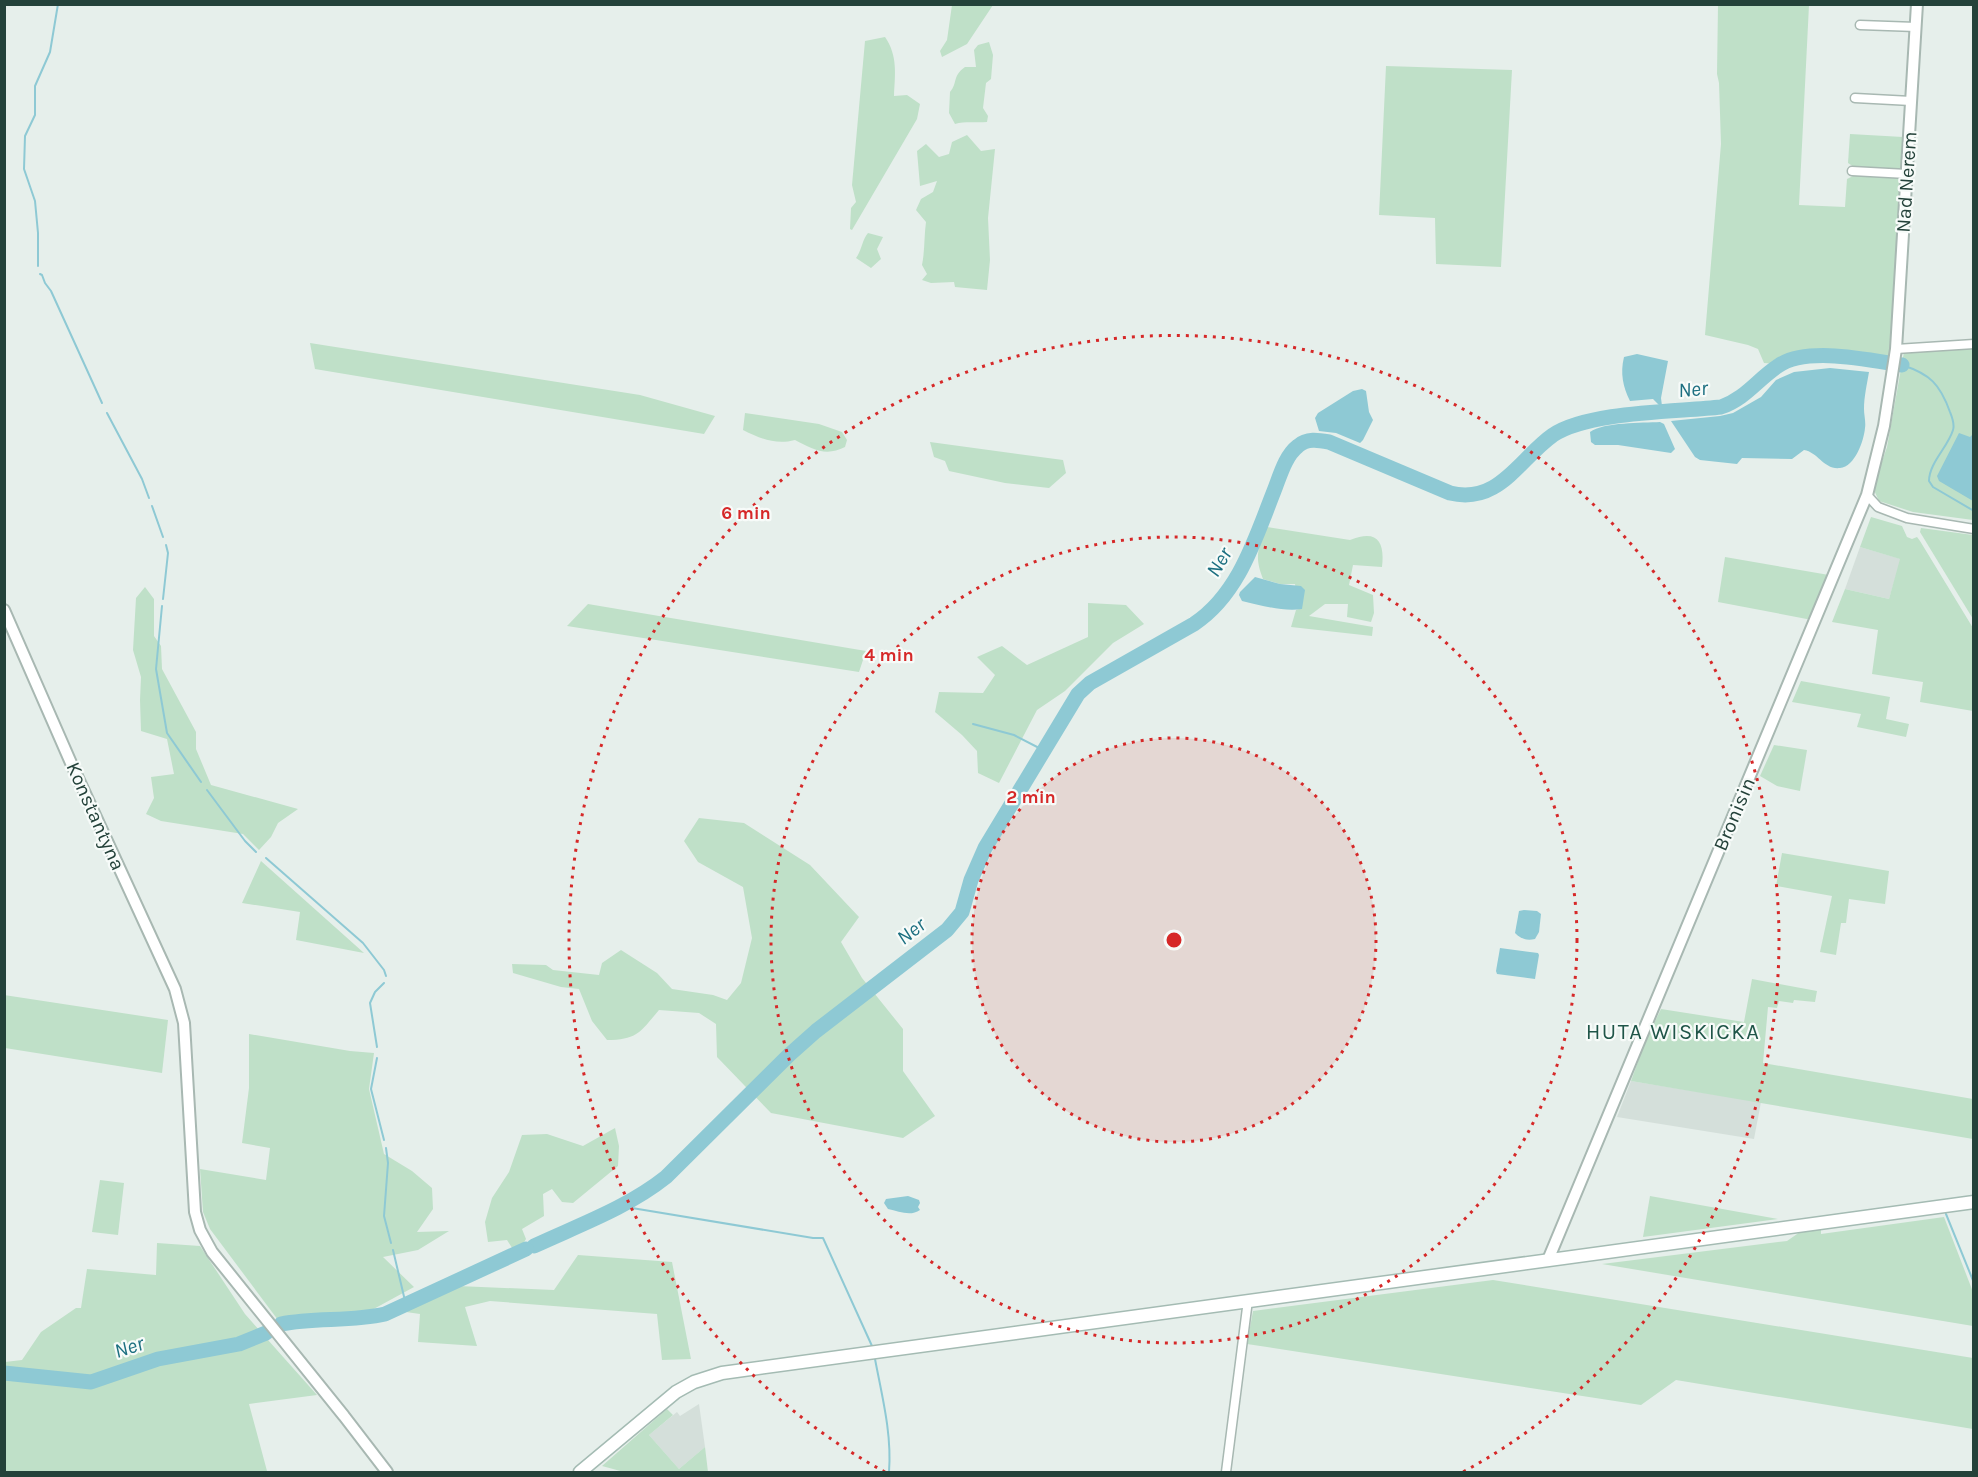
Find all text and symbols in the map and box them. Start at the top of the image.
street label: Nad Nerem [1891,131,1922,233]
water label: Ner [1677,376,1710,402]
text: 6 min [721,502,771,524]
water label: Ner [1201,542,1237,581]
text: 4 min [864,644,914,666]
street label: Konstantyna [61,758,130,874]
street label: Bronisin [1709,774,1760,854]
text: 2 min [1006,786,1056,808]
water label: Ner [892,912,931,950]
centre of rings [1164,930,1184,950]
district label: HUTA WISKICKA [1586,1019,1760,1045]
water label: Ner [111,1331,148,1363]

